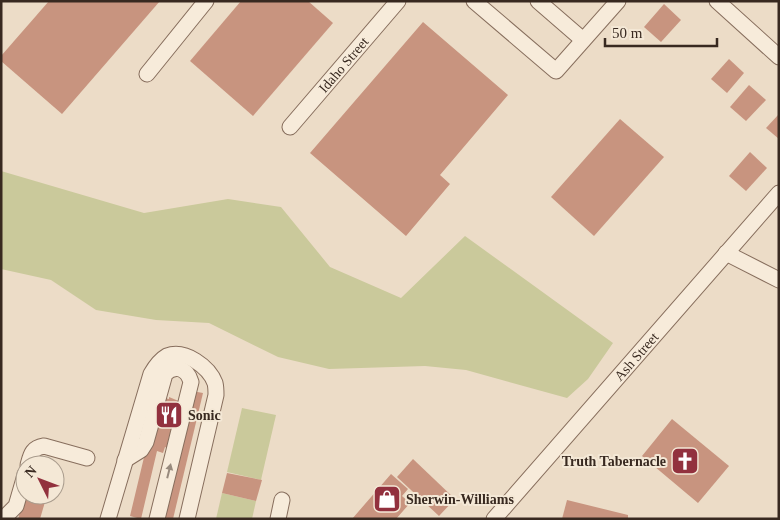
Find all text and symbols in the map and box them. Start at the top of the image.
scale bar [605,15,718,47]
text: 50 m [612,25,643,41]
street label: Idaho Street [316,34,372,96]
street label: Ash Street [612,330,662,384]
restaurant icon: Sonic [154,400,184,430]
place label: Sonic [188,408,221,423]
church icon: Truth Tabernacle [670,446,700,476]
place label: Truth Tabernacle [562,454,666,469]
north arrow [15,455,65,505]
text: N [22,463,40,480]
one-way arrow [165,464,173,479]
shop icon: Sherwin-Williams [372,484,402,514]
place label: Sherwin-Williams [406,492,514,507]

